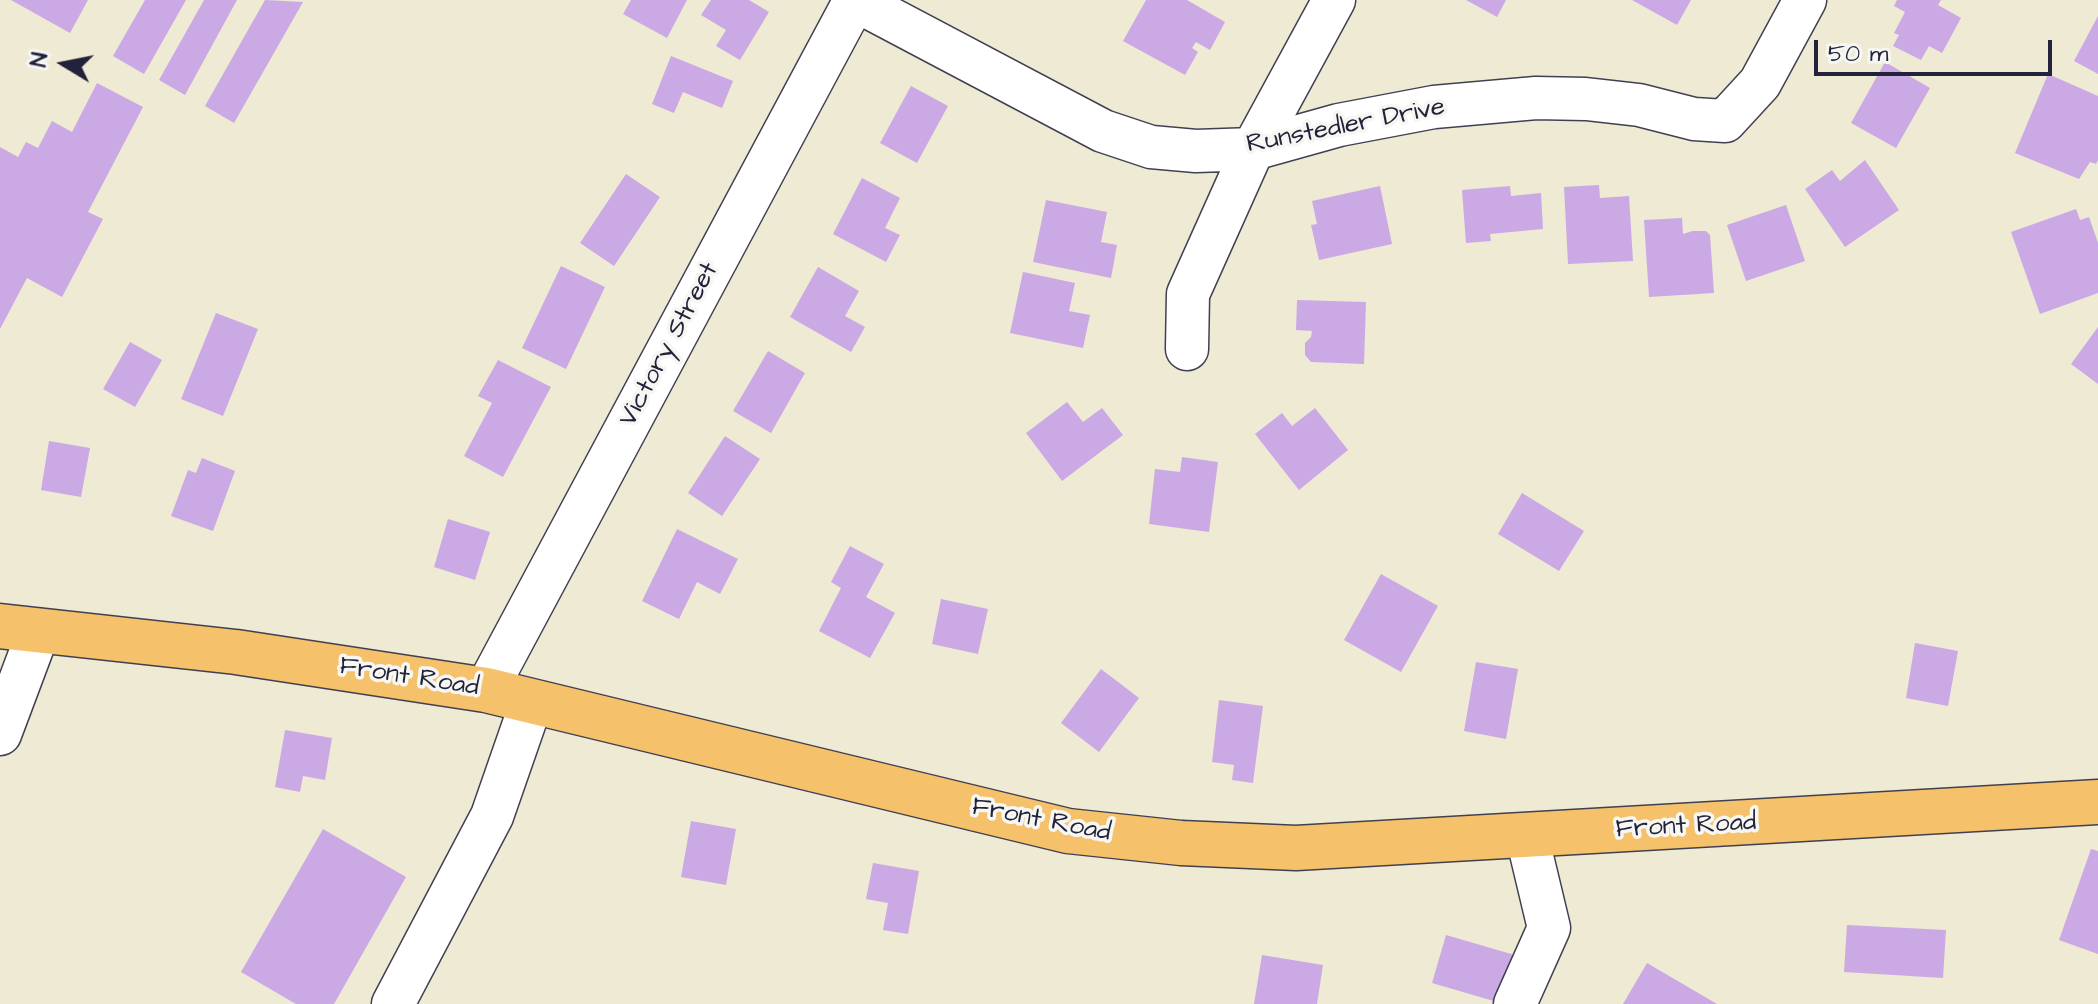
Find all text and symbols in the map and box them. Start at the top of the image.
north arrow [24,24,104,104]
scale bar [1818,24,2056,74]
text: 50 m [1828,37,1888,71]
text: N [23,50,56,69]
street label: Runstedler Drive [1244,92,1448,162]
street label: Victory Street [614,258,726,432]
street label: Front Road [337,652,481,704]
street label: Front Road [969,792,1113,850]
street label: Front Road [1615,808,1757,846]

